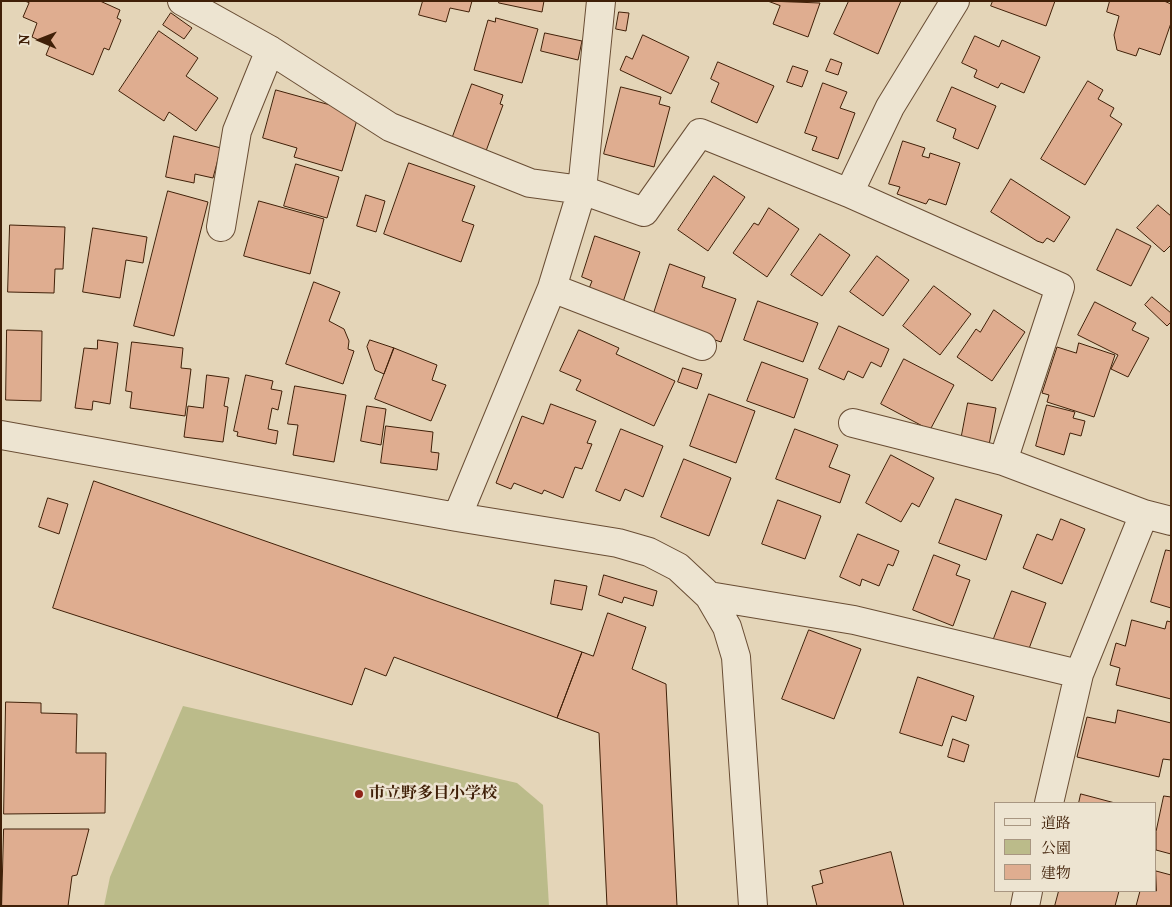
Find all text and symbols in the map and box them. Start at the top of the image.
north arrow [15,15,65,65]
text: N [16,34,33,45]
place label: 市立野多目小学校 [369,784,497,804]
marker: 市立野多目小学校 [353,788,365,800]
legend [994,802,1157,892]
text: 道路 [1041,814,1071,832]
text: 公園 [1041,839,1071,857]
text: 建物 [1041,864,1071,882]

